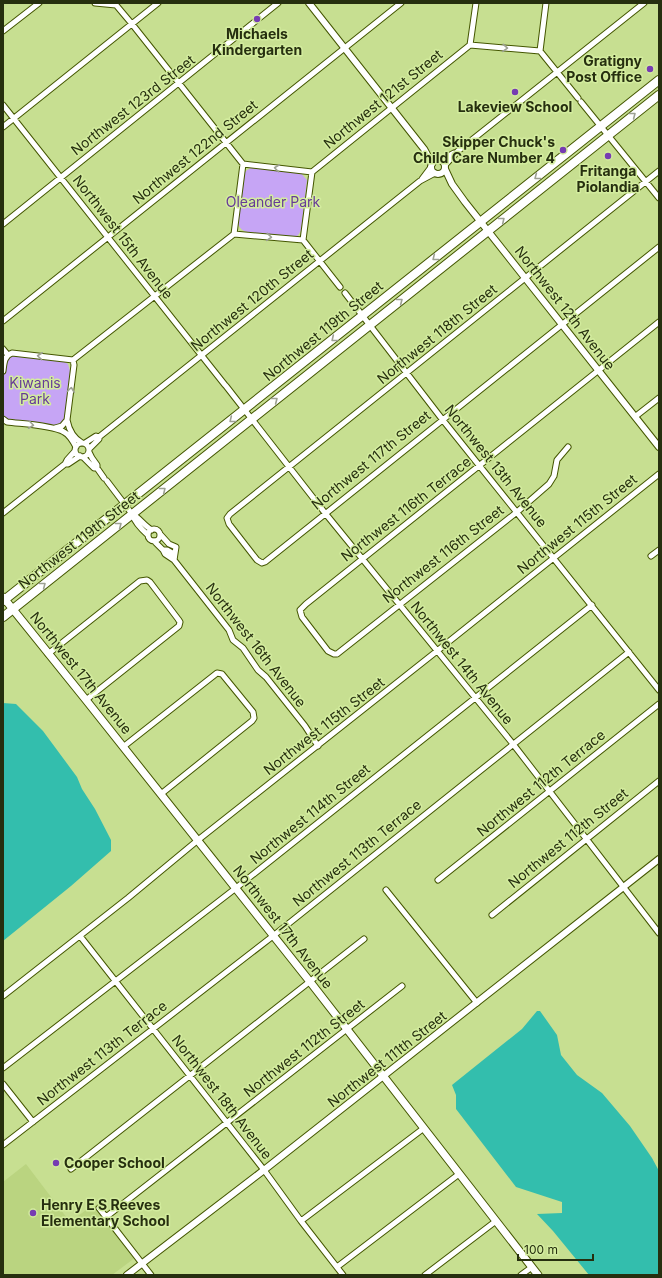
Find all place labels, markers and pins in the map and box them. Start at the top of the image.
marker: Michaels Kindergarten [252,14,262,24]
place label: Michaels Kindergarten [212,25,302,58]
place label: Gratigny Post Office [566,52,643,85]
marker: Gratigny Post Office [645,64,655,74]
marker: Lakeview School [510,87,520,97]
place label: Lakeview School [458,98,572,115]
place label: Skipper Chuck's Child Care Number 4 [413,133,555,166]
marker: Skipper Chuck's Child Care Number 4 [558,145,568,155]
marker: Fritanga Piolandia [603,151,613,161]
place label: Fritanga Piolandia [577,162,639,195]
place label: Cooper School [64,1154,165,1171]
marker: Cooper School [51,1158,61,1168]
place label: Henry E S Reeves Elementary School [41,1196,170,1229]
marker: Henry E S Reeves Elementary School [28,1208,38,1218]

